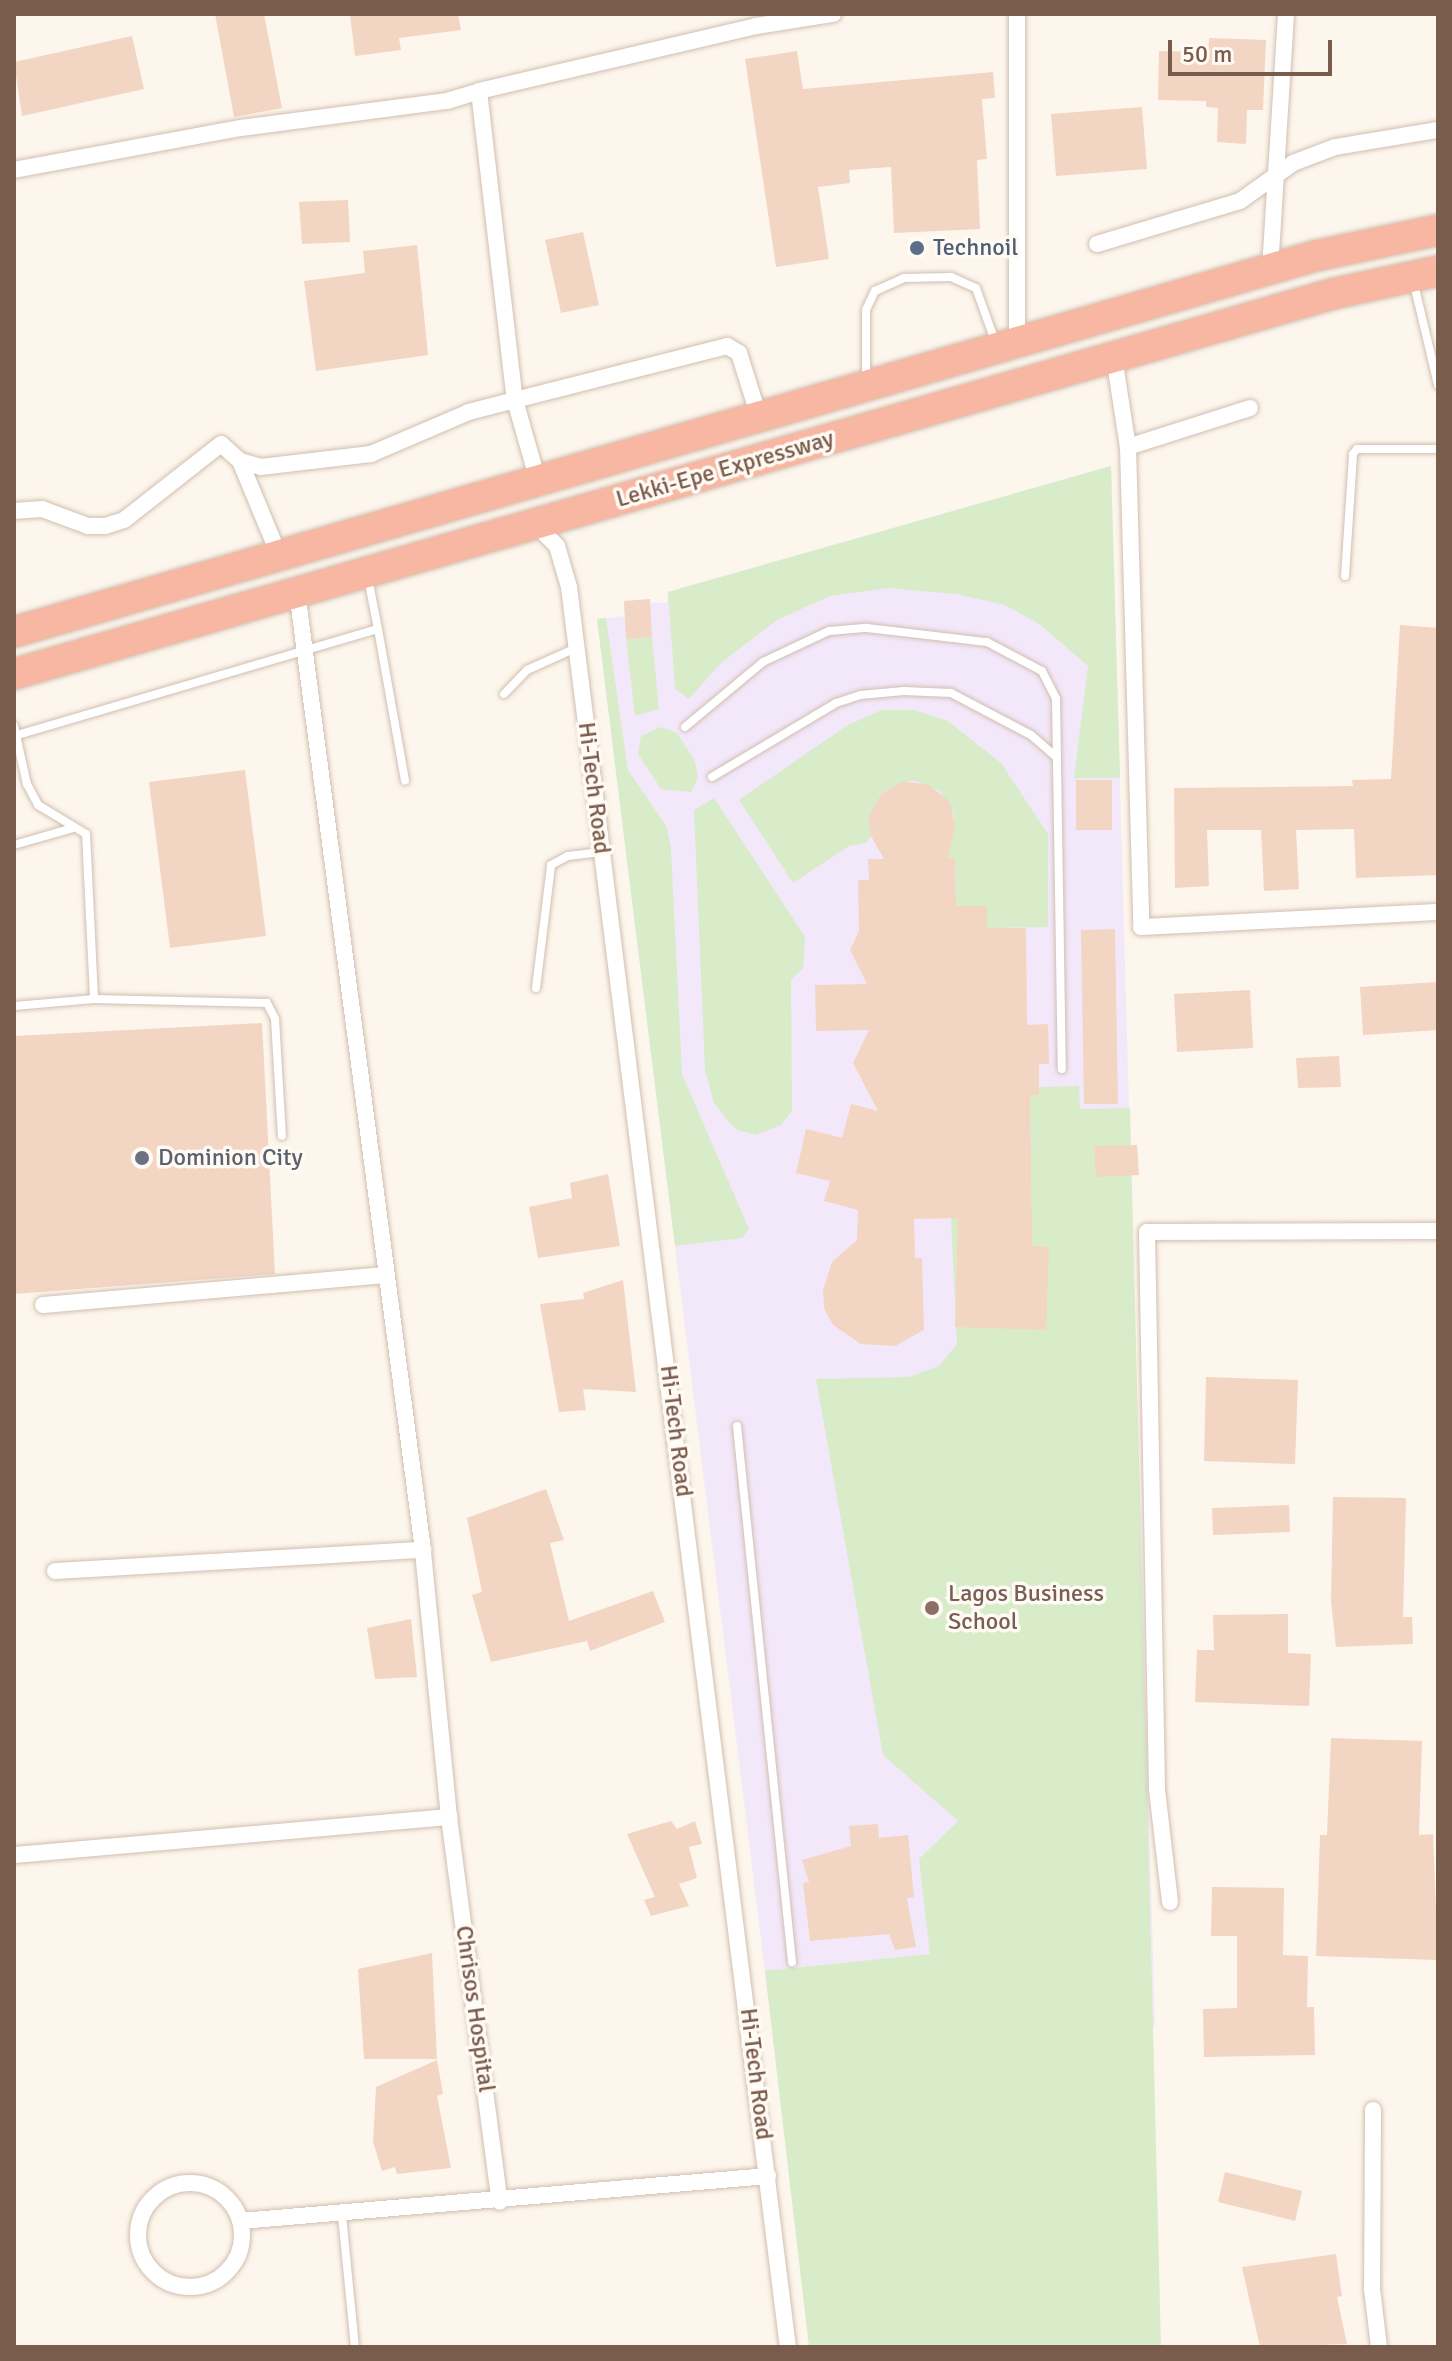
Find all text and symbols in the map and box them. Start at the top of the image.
scale bar [1172,24,1336,74]
text: 50 m [1182,39,1232,69]
place label: Technoil [933,234,1018,262]
marker: Technoil [908,239,926,257]
street label: Lekki-Epe Expressway [613,424,837,514]
street label: Hi-Tech Road [572,720,616,856]
place label: Dominion City [158,1144,303,1172]
marker: Dominion City [133,1149,151,1167]
street label: Hi-Tech Road [654,1363,698,1499]
place label: Lagos Business School [948,1580,1104,1636]
marker: Lagos Business School [923,1599,941,1617]
street label: Chrisos Hospital [449,1924,501,2094]
street label: Hi-Tech Road [734,2006,778,2142]

